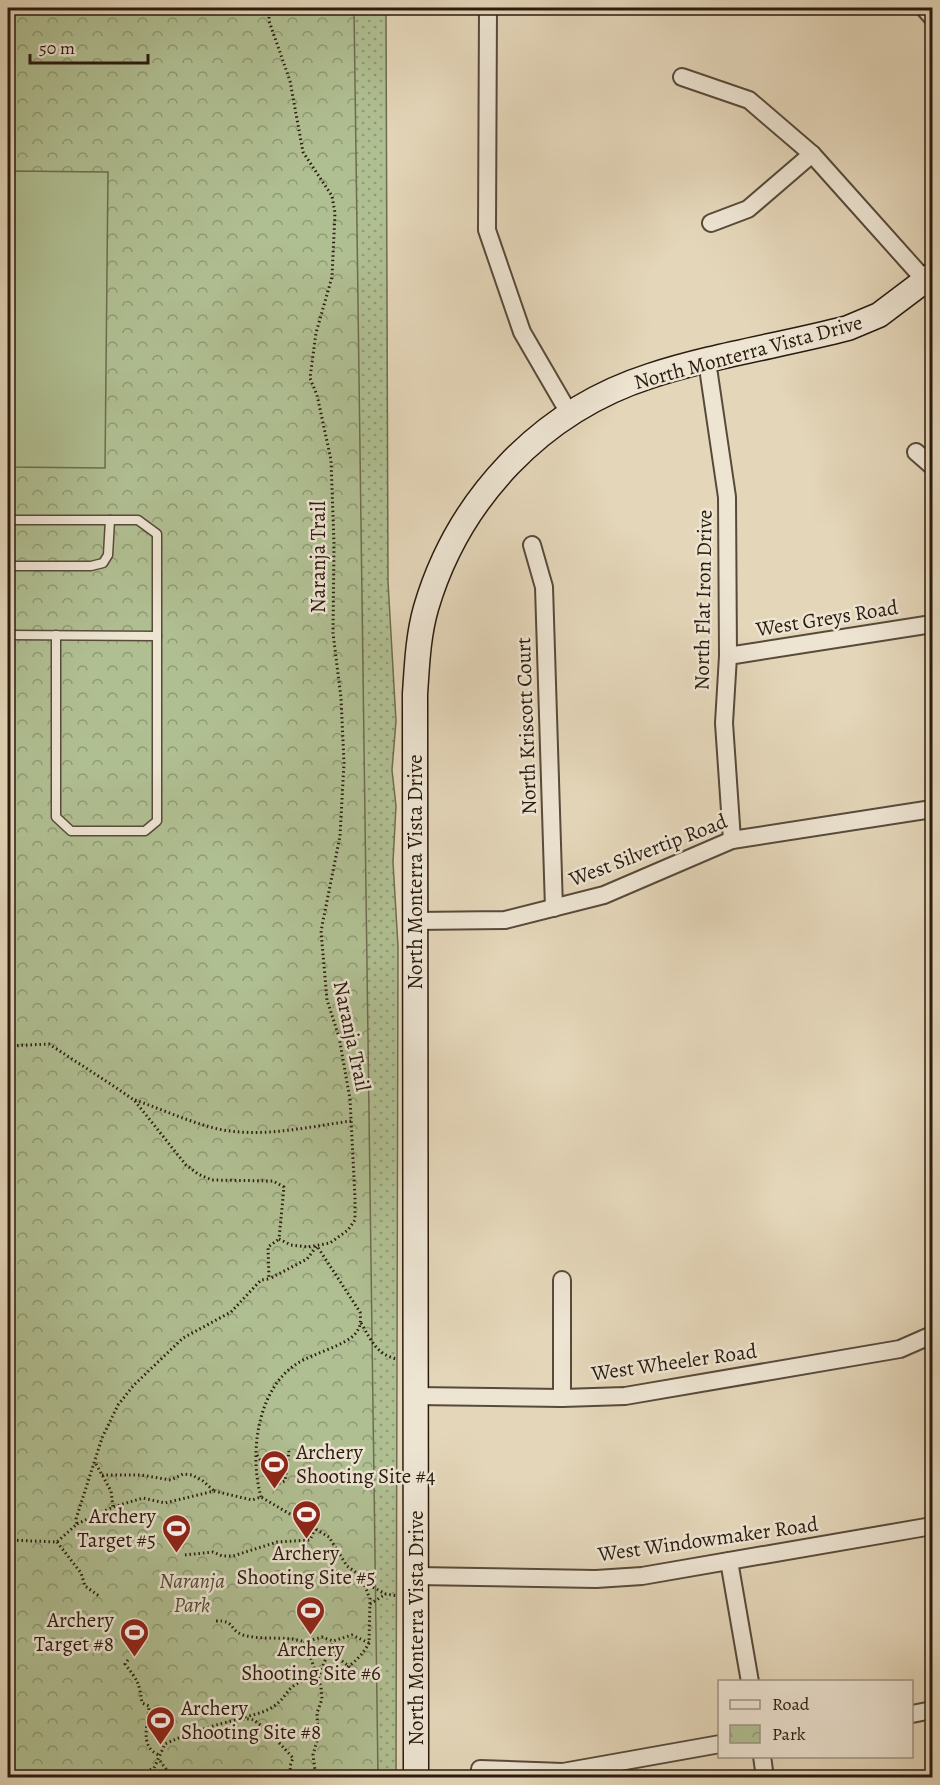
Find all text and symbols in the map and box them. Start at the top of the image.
scale bar [30,27,148,65]
text: 50 m [39,36,75,60]
street label: North Monterra Vista Drive [631,308,865,396]
street label: Naranja Trail [304,501,332,613]
street label: North Flat Iron Drive [687,509,719,691]
street label: West Greys Road [753,593,901,643]
street label: North Kriscott Court [509,637,543,815]
street label: North Monterra Vista Drive [401,754,429,990]
street label: West Silvertip Road [564,807,732,893]
street label: Naranja Trail [327,978,377,1094]
street label: West Wheeler Road [588,1336,759,1388]
place label: Archery Shooting Site #4 [295,1438,435,1490]
sports icon: Archery Shooting Site #4 [259,1448,291,1490]
sports icon: Archery Shooting Site #5 [290,1498,322,1540]
place label: Archery Target #5 [77,1502,157,1554]
street label: North Monterra Vista Drive [402,1510,430,1746]
street label: West Windowmaker Road [595,1510,821,1568]
sports icon: Archery Target #5 [161,1512,193,1554]
place label: Archery Shooting Site #5 [237,1539,375,1591]
park label: Naranja Park [159,1567,225,1619]
sports icon: Archery Shooting Site #6 [295,1594,327,1636]
place label: Archery Target #8 [34,1606,115,1658]
sports icon: Archery Target #8 [119,1616,151,1658]
place label: Archery Shooting Site #6 [241,1635,381,1687]
legend [718,1680,913,1758]
text: Road [772,1692,810,1716]
place label: Archery Shooting Site #8 [180,1694,321,1746]
sports icon: Archery Shooting Site #8 [144,1704,176,1746]
text: Park [772,1722,806,1746]

